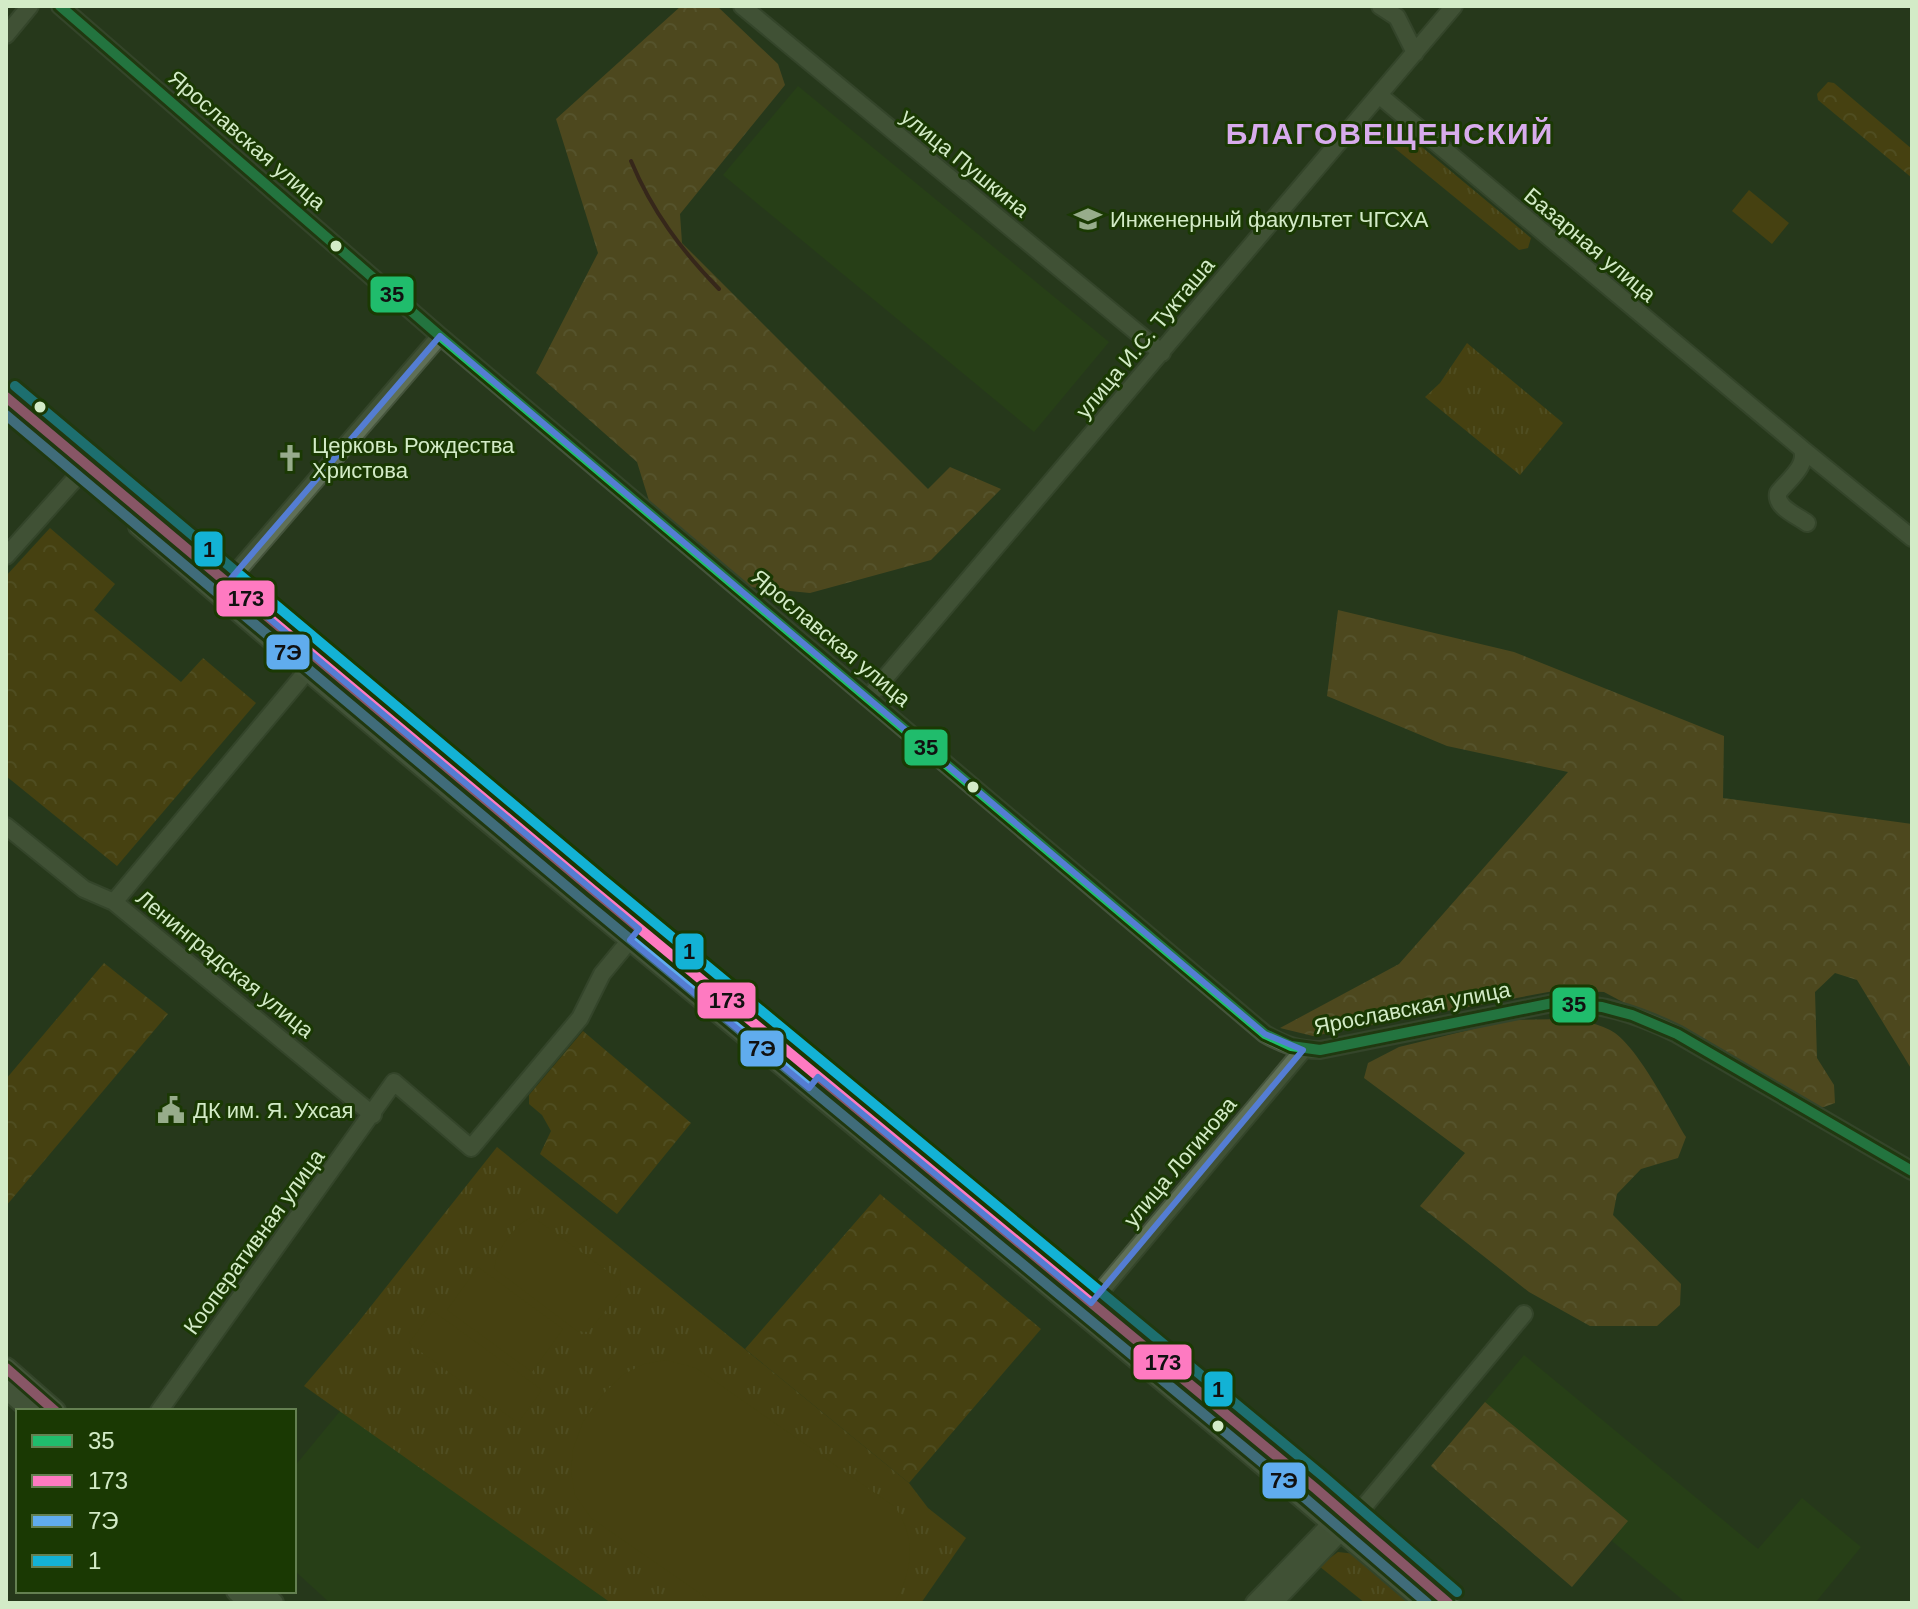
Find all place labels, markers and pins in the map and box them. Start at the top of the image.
school or university icon: Инженерный факультет ЧГСХА [1073,204,1103,234]
place label: Инженерный факультет ЧГСХА [1110,207,1429,232]
unlabelled marker [328,238,344,254]
unlabelled marker [32,399,48,415]
place label: Церковь Рождества Христова [312,433,515,483]
church icon: Церковь Рождества Христова [275,443,305,473]
unlabelled marker [965,779,981,795]
public building icon: ДК им. Я. Ухсая [156,1095,186,1125]
place label: ДК им. Я. Ухсая [193,1098,353,1123]
unlabelled marker [1210,1418,1226,1434]

